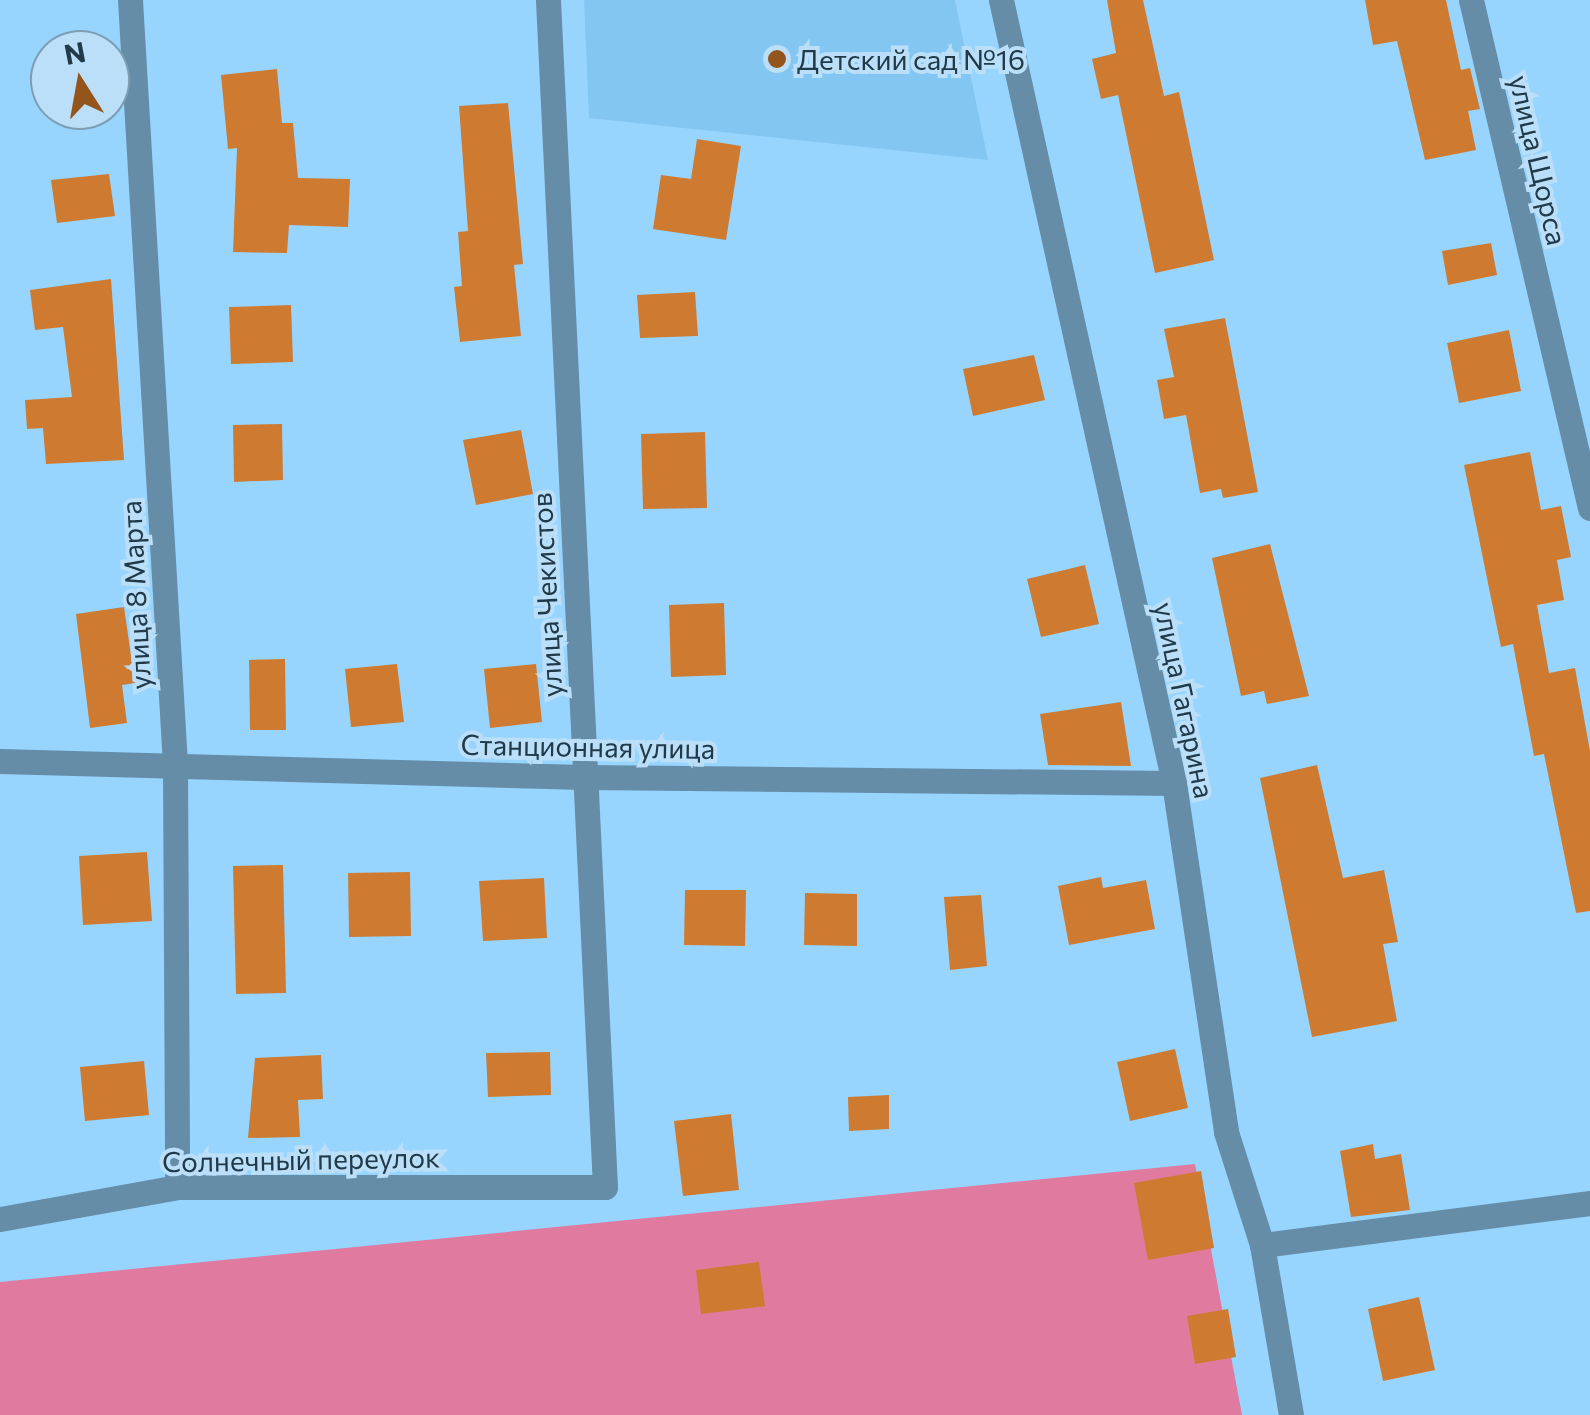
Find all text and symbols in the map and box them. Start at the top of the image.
north arrow [30,30,130,130]
text: N [61,34,88,71]
place label: Детский сад №16 [797,42,1025,76]
marker: Детский сад №16 [766,48,788,70]
street label: улица Щорса [1503,72,1575,248]
street label: улица Чекистов [524,492,568,698]
street label: улица 8 Марта [113,500,157,690]
street label: улица Гагарина [1148,599,1222,801]
street label: Станционная улица [460,727,716,765]
street label: Солнечный переулок [162,1140,440,1178]

